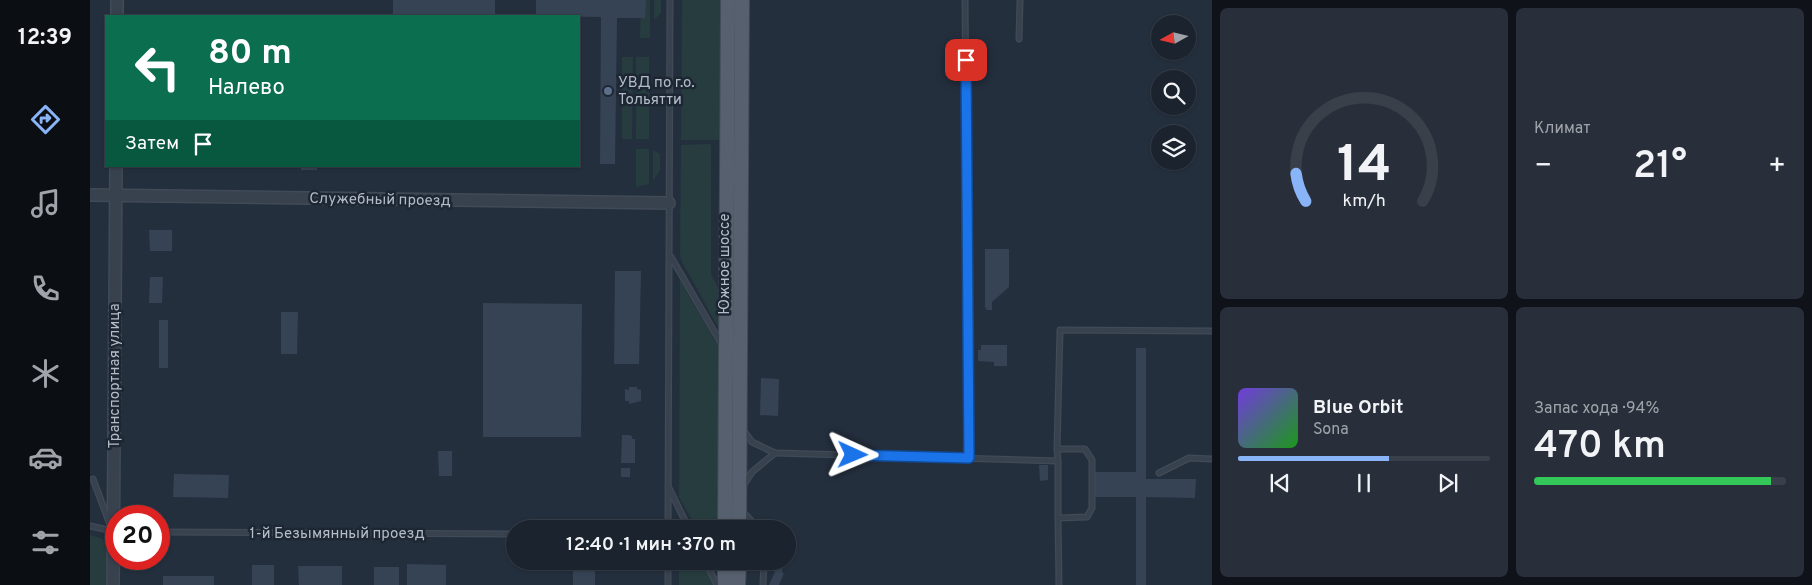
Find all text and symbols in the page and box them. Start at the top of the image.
north arrow [1151,15,1196,60]
map controls [1151,15,1196,170]
text: 12:39 [18,25,72,52]
text: 80 m [208,32,292,76]
icon: left [125,35,190,100]
pin [945,39,987,81]
icon: arrive [952,46,980,74]
button: search [1151,70,1196,115]
place label: УВД по г.о. Тольятти [618,74,695,110]
text: Налево [208,75,285,102]
marker: УВД по г.о. Тольятти [602,85,614,97]
icon: directions [28,102,63,137]
text: Климат [1534,119,1591,139]
button: layers [1151,125,1196,170]
icon: arrive [189,130,217,158]
text: Затем [125,132,179,156]
text: 14 [1337,134,1391,200]
text: 21° [1633,143,1687,192]
text: − [1534,149,1552,185]
text: + [1768,149,1786,185]
icon: music [28,186,63,221]
street label: Служебный проезд [309,190,451,211]
text: km/h [1342,190,1386,213]
street label: Южное шоссе [716,213,735,315]
icon: phone [28,271,63,306]
street label: Транспортная улица [106,303,125,449]
icon: climate [28,356,63,391]
text: Blue Orbit [1313,396,1403,420]
text: Запас хода · 94% [1534,399,1659,419]
text: Sona [1313,420,1349,440]
text: 470 km [1534,423,1666,472]
position arrow [826,428,878,480]
icon: car [28,440,63,475]
icon: previous [1266,469,1294,497]
icon: pause [1350,469,1378,497]
icon: next [1434,469,1462,497]
speed limit sign: 20 [105,505,170,570]
icon: filters [28,525,63,560]
street label: 1-й Безымянный проезд [249,525,425,544]
text: 12:40 · 1 мин · 370 m [566,533,736,557]

